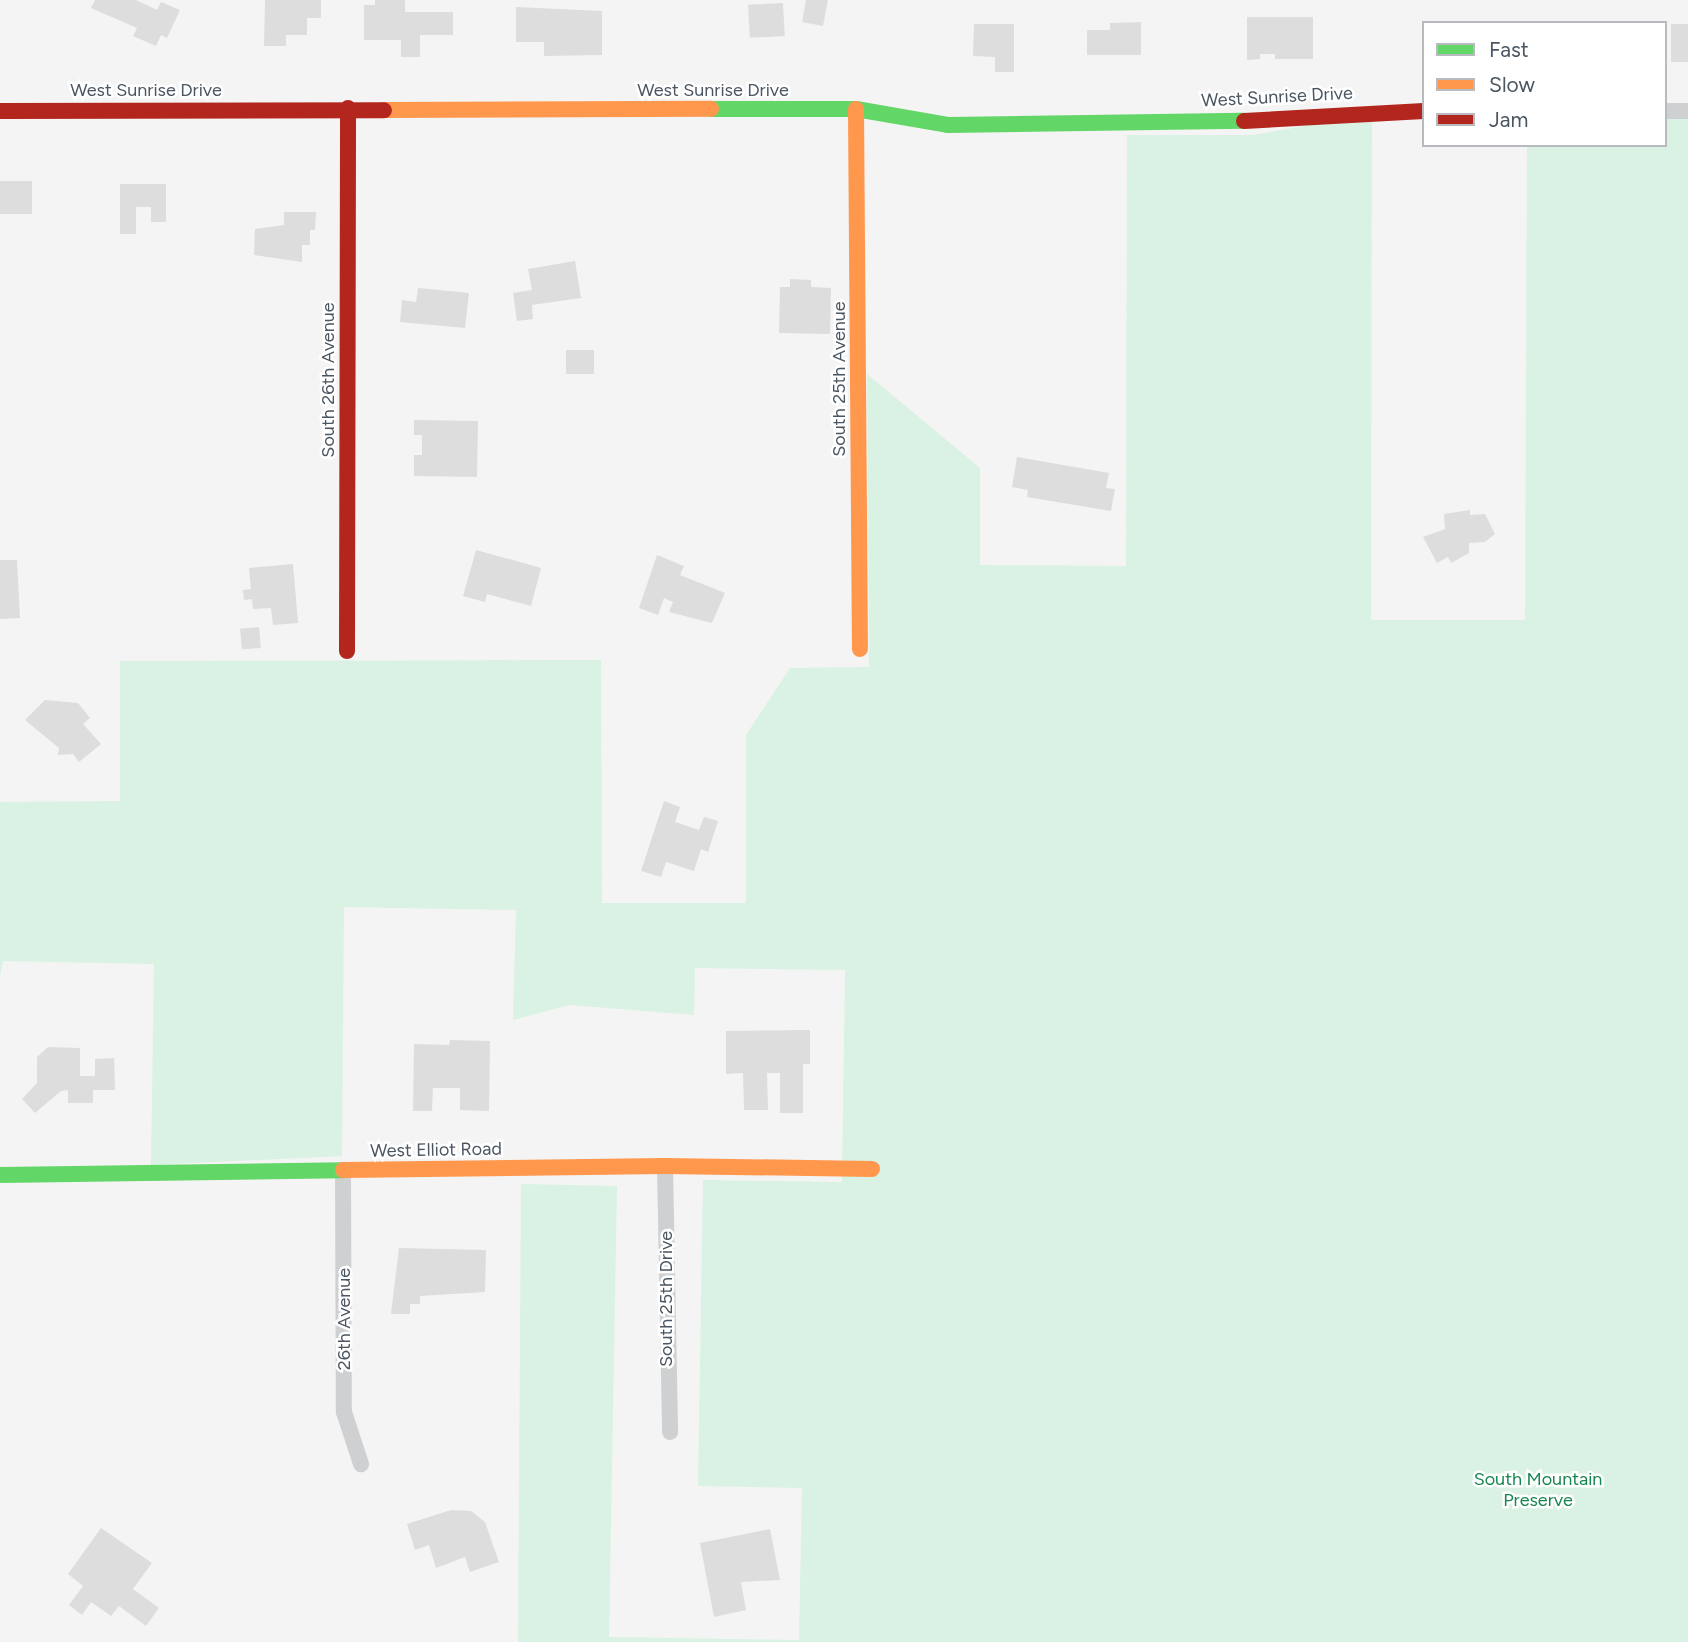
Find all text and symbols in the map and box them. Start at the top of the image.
legend [1422,21,1667,147]
text: Fast [1489,37,1529,62]
text: Slow [1489,72,1535,97]
street label: West Sunrise Drive [70,79,222,101]
street label: West Sunrise Drive [637,79,789,101]
street label: West Sunrise Drive [1201,82,1353,112]
text: Jam [1489,107,1528,132]
street label: South 25th Avenue [828,301,850,457]
street label: South 26th Avenue [317,302,339,458]
street label: West Elliot Road [370,1138,502,1162]
street label: South 25th Drive [655,1231,677,1367]
street label: 26th Avenue [333,1268,355,1370]
park label: South Mountain Preserve [1474,1469,1602,1512]

